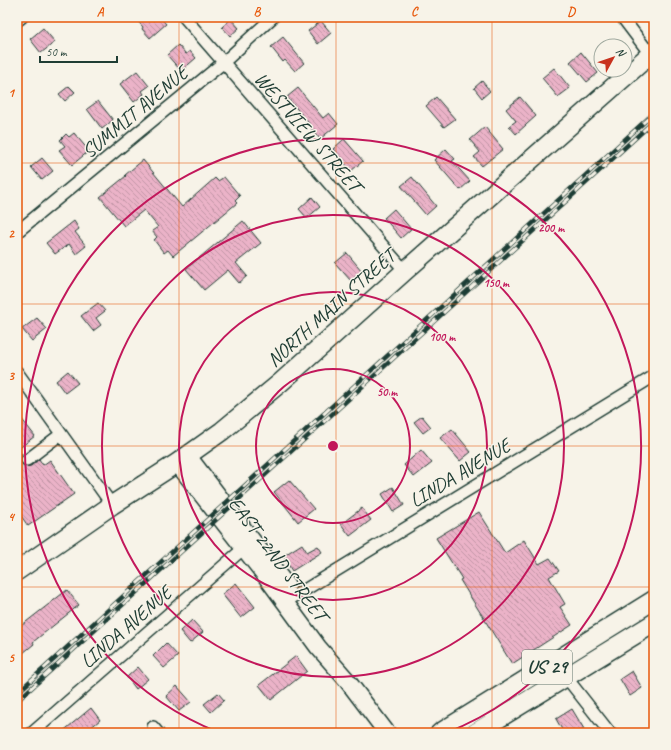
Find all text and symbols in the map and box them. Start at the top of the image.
text: A [97,4,105,20]
text: B [254,4,262,20]
text: C [411,4,419,20]
text: D [567,4,576,20]
scale bar [40,38,117,64]
north arrow [593,38,633,78]
text: 50 m [46,44,68,60]
text: N [613,44,630,60]
street label: SUMMIT AVENUE [77,58,195,164]
street label: WESTVIEW STREET [249,67,370,201]
text: 1 [8,85,16,101]
text: 200 m [538,220,565,236]
text: 2 [8,226,15,242]
street label: NORTH MAIN STREET [262,241,403,372]
text: 150 m [483,275,510,291]
text: 100 m [429,329,456,345]
text: 3 [8,368,15,384]
text: 50 m [377,384,398,400]
street label: LINDA AVENUE [405,432,518,513]
centre of rings [326,439,340,453]
street label: EAST 22ND STREET [223,492,336,630]
text: 4 [8,509,16,525]
street label: LINDA AVENUE [75,578,179,674]
text: 5 [8,650,15,666]
road number: US 29 [522,650,572,684]

